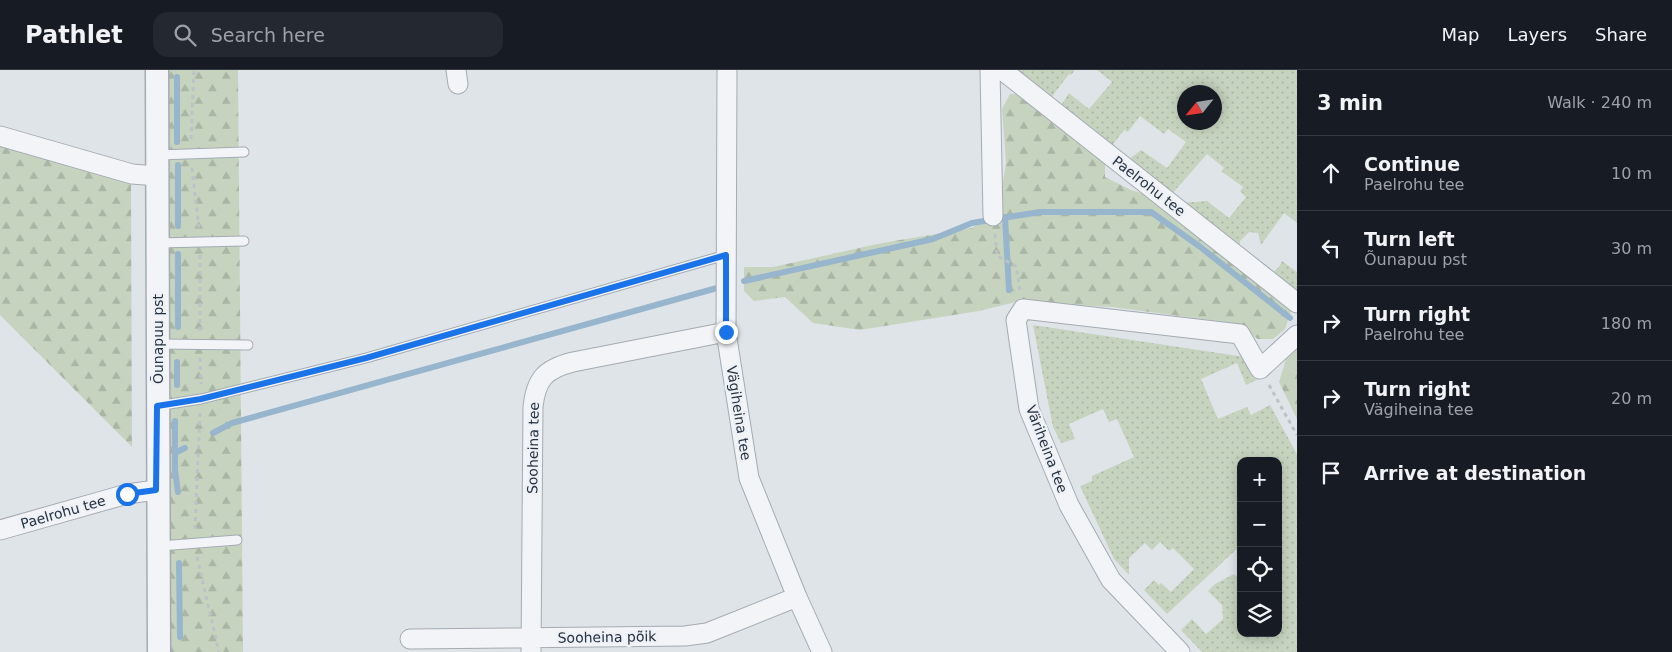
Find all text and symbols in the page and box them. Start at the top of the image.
search box [153,12,503,57]
text: Pathlet [25,21,123,49]
icon: search [171,21,199,49]
text: Search here [211,24,325,46]
text: Map [1441,24,1479,45]
text: Layers [1507,24,1567,45]
text: Share [1595,24,1647,45]
north arrow [1177,85,1222,130]
text: 3 min [1317,91,1383,115]
text: Walk · 240 m [1547,93,1652,112]
street label: Paelrohu tee [1109,153,1189,219]
text: Continue [1364,153,1460,175]
icon: ahead [1317,159,1345,187]
text: 10 m [1611,164,1652,183]
text: Paelrohu tee [1364,175,1464,194]
text: Turn left [1364,228,1455,250]
icon: left [1317,234,1345,262]
text: 30 m [1611,239,1652,258]
text: Õunapuu pst [1364,250,1467,269]
street label: Õunapuu pst [150,293,166,384]
text: Turn right [1364,303,1470,325]
icon: right [1317,309,1345,337]
text: 180 m [1601,314,1652,333]
route end [715,321,738,344]
text: Paelrohu tee [1364,325,1464,344]
street label: Vägiheina tee [724,364,754,462]
text: Turn right [1364,378,1470,400]
icon: right [1317,384,1345,412]
text: 20 m [1611,389,1652,408]
text: Vägiheina tee [1364,400,1474,419]
street label: Sooheina tee [524,402,542,494]
street label: Väriheina tee [1023,403,1071,495]
map controls [1237,457,1282,637]
button: + [1237,457,1282,502]
icon: arrive [1317,459,1345,487]
text: Arrive at destination [1364,462,1586,484]
route start [116,483,139,506]
street label: Paelrohu tee [19,492,107,532]
button: − [1237,502,1282,547]
button: locate [1237,547,1282,592]
button: layers [1237,592,1282,637]
street label: Sooheina põik [557,628,657,646]

